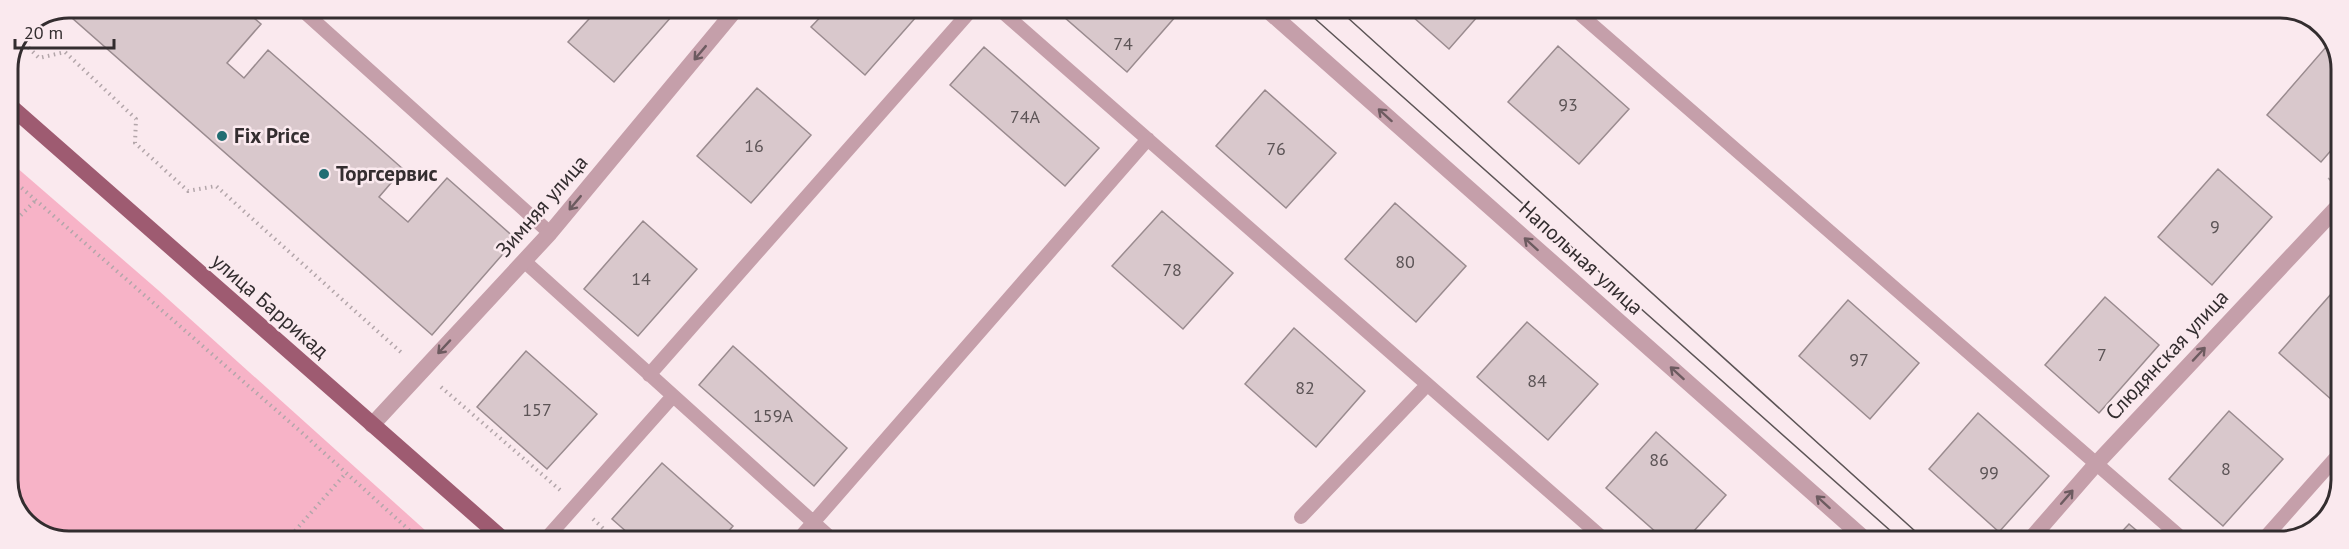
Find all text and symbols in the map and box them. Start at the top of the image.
scale bar [15,12,114,50]
text: 20 m [24,21,63,44]
house number: 74 [1113,32,1133,55]
one-way arrow [693,45,706,61]
house number: 93 [1558,93,1578,116]
house number: 74А [1010,105,1041,128]
one-way arrow [1378,108,1393,122]
place label: Fix Price [234,122,310,149]
marker: Fix Price [215,129,229,143]
house number: 16 [744,134,764,157]
house number: 76 [1266,137,1286,160]
street label: Зимняя улица [490,149,593,262]
place label: Торгсервис [336,160,437,187]
marker: Торгсервис [317,167,331,181]
one-way arrow [568,195,582,210]
street label: Напольная улица [1514,195,1649,321]
house number: 9 [2210,215,2220,238]
one-way arrow [1524,237,1539,251]
street label: улица Баррикад [206,247,335,364]
house number: 80 [1395,250,1415,273]
house number: 78 [1162,258,1182,281]
house number: 14 [631,267,651,290]
street label: Слюдянская улица [2099,284,2234,425]
one-way arrow [437,340,451,355]
house number: 7 [2097,343,2107,366]
one-way arrow [2192,346,2206,361]
house number: 97 [1849,348,1869,371]
one-way arrow [1670,366,1685,380]
house number: 84 [1527,369,1547,392]
house number: 82 [1295,376,1315,399]
house number: 157 [522,398,552,421]
house number: 159А [753,404,793,427]
house number: 86 [1649,448,1669,471]
house number: 8 [2221,457,2231,480]
house number: 99 [1979,461,1999,484]
one-way arrow [2060,490,2074,505]
one-way arrow [1816,496,1832,510]

